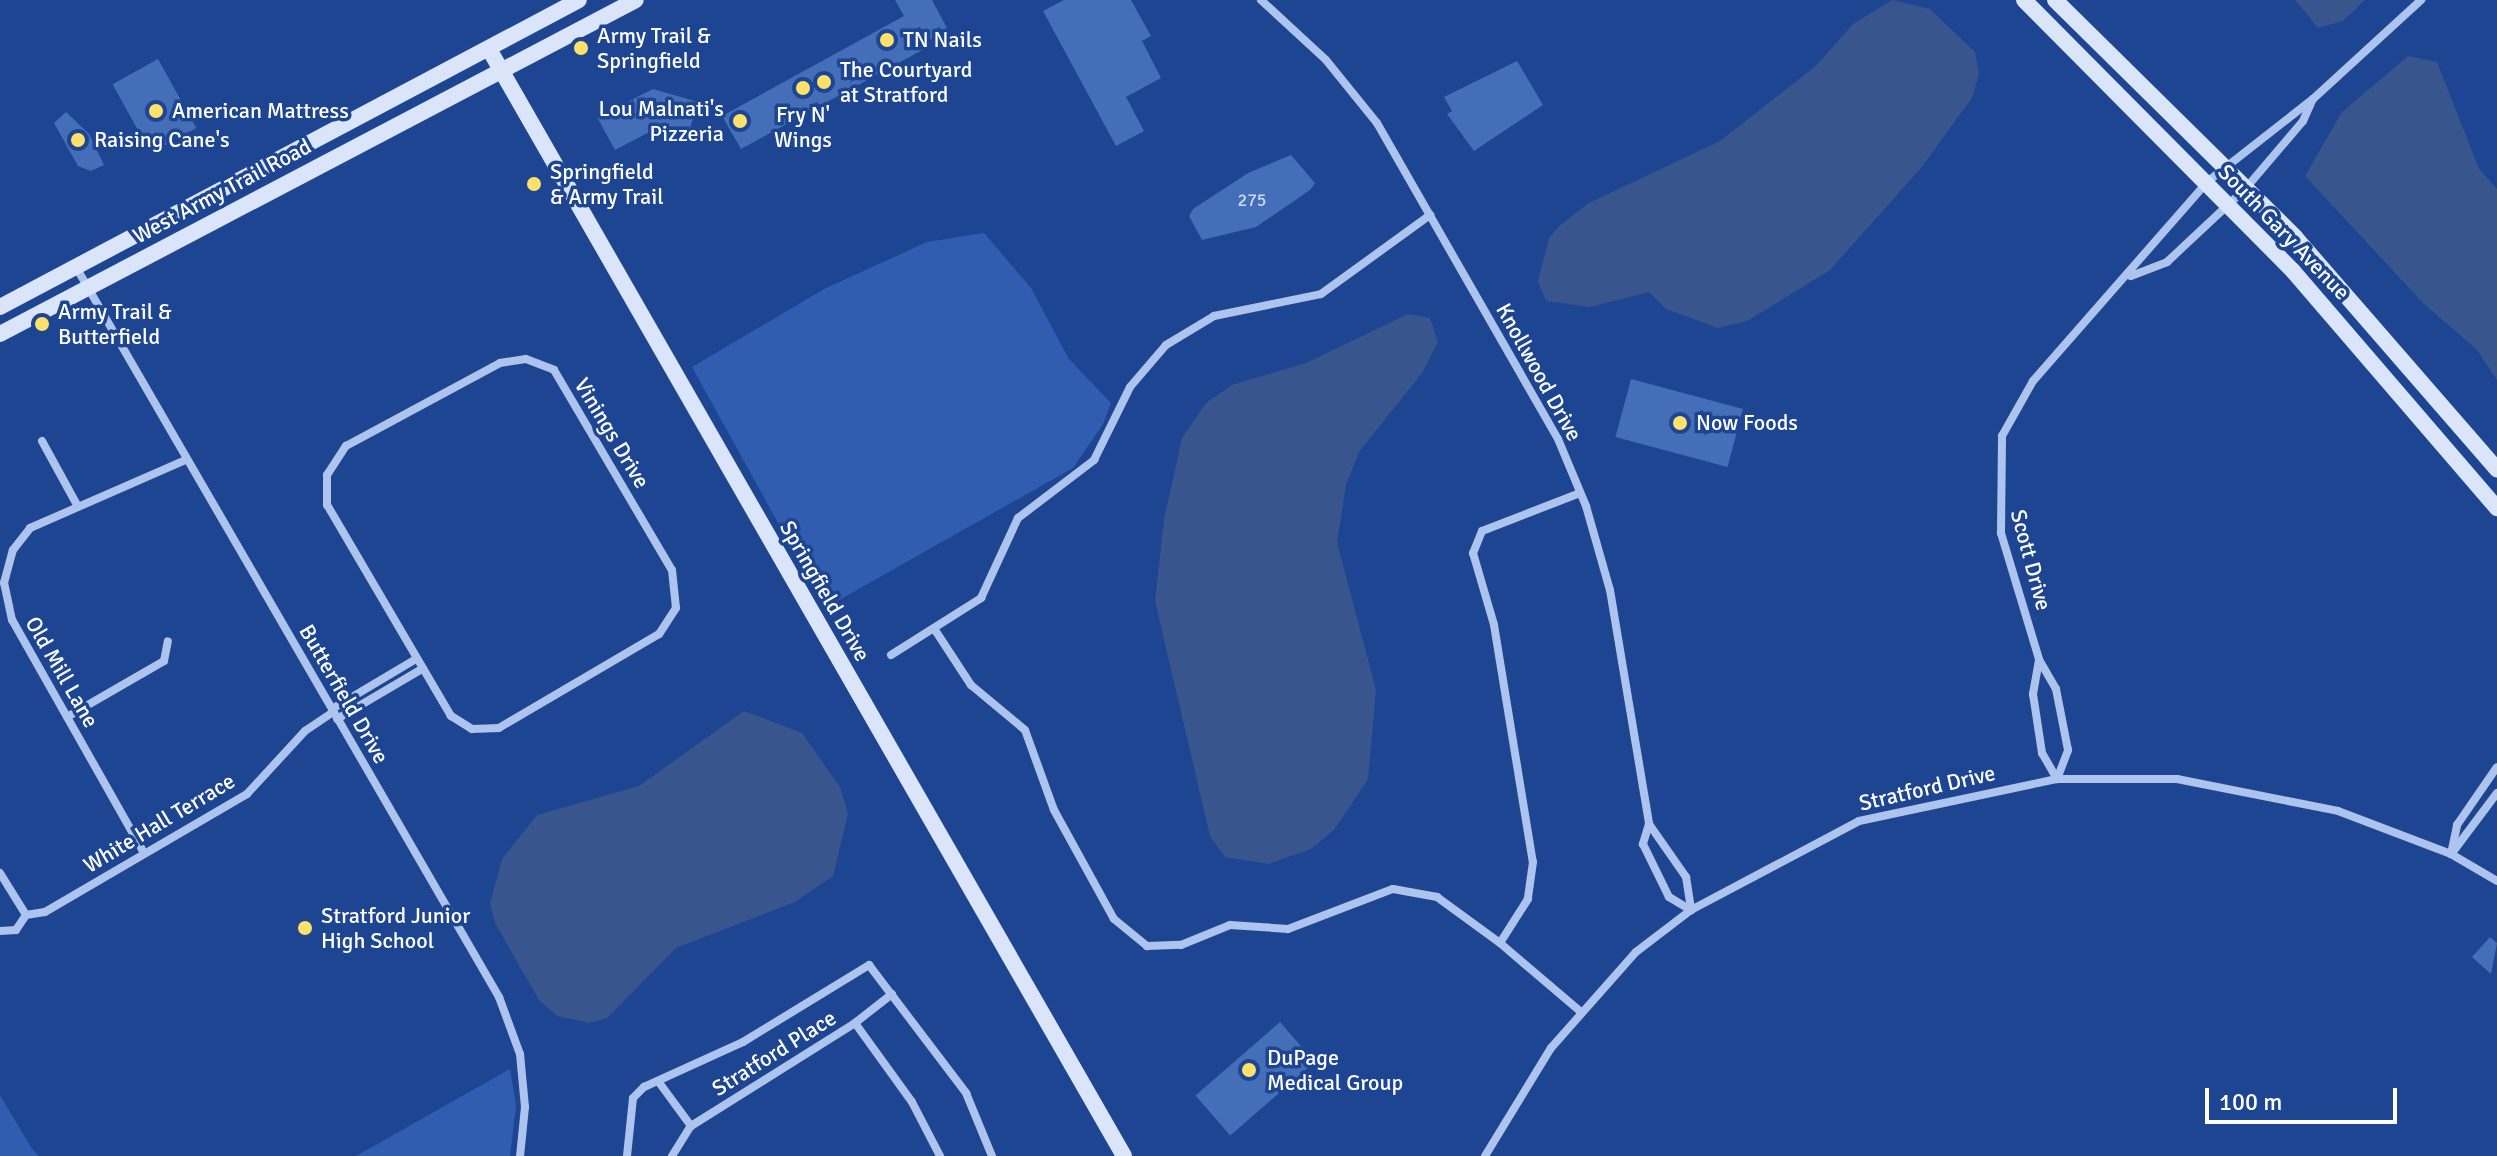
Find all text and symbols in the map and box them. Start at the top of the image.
place label: Army Trail & Springfield [597,22,711,74]
place label: TN Nails [903,27,982,53]
marker: TN Nails [878,31,896,49]
marker: Army Trail & Springfield [572,39,590,57]
place label: The Courtyard at Stratford [840,56,972,108]
marker: The Courtyard at Stratford [815,73,833,91]
marker: Fry N' Wings [794,79,812,97]
place label: Lou Malnati's Pizzeria [598,95,724,146]
place label: American Mattress [172,98,349,124]
place label: Fry N' Wings [774,101,832,152]
marker: American Mattress [147,102,165,120]
marker: Lou Malnati's Pizzeria [731,112,749,130]
place label: Raising Cane's [94,127,230,153]
marker: Raising Cane's [69,131,87,149]
street label: West Army Trail Road [128,133,316,249]
place label: Springfield & Army Trail [550,158,664,210]
street label: South Gary Avenue [2213,159,2355,305]
marker: Springfield & Army Trail [525,175,543,193]
house number: 275 [1237,189,1267,211]
place label: Army Trail & Butterfield [58,298,172,350]
street label: Knollwood Drive [1490,299,1588,445]
marker: Army Trail & Butterfield [33,315,51,333]
street label: Vinings Drive [569,373,655,493]
place label: Now Foods [1696,410,1798,436]
marker: Now Foods [1671,414,1689,432]
street label: Scott Drive [2005,507,2057,613]
street label: Springfield Drive [774,516,876,666]
street label: Old Mill Lane [20,612,104,732]
street label: Butterfield Drive [294,620,394,768]
street label: Stratford Drive [1856,759,1998,817]
street label: White Hall Terrace [79,767,239,879]
place label: Stratford Junior High School [321,902,470,954]
marker: Stratford Junior High School [296,919,314,937]
street label: Stratford Place [707,1004,841,1102]
place label: DuPage Medical Group [1267,1044,1403,1096]
marker: DuPage Medical Group [1238,1059,1260,1081]
scale bar [2209,1072,2401,1122]
text: 100 m [2219,1087,2282,1117]

